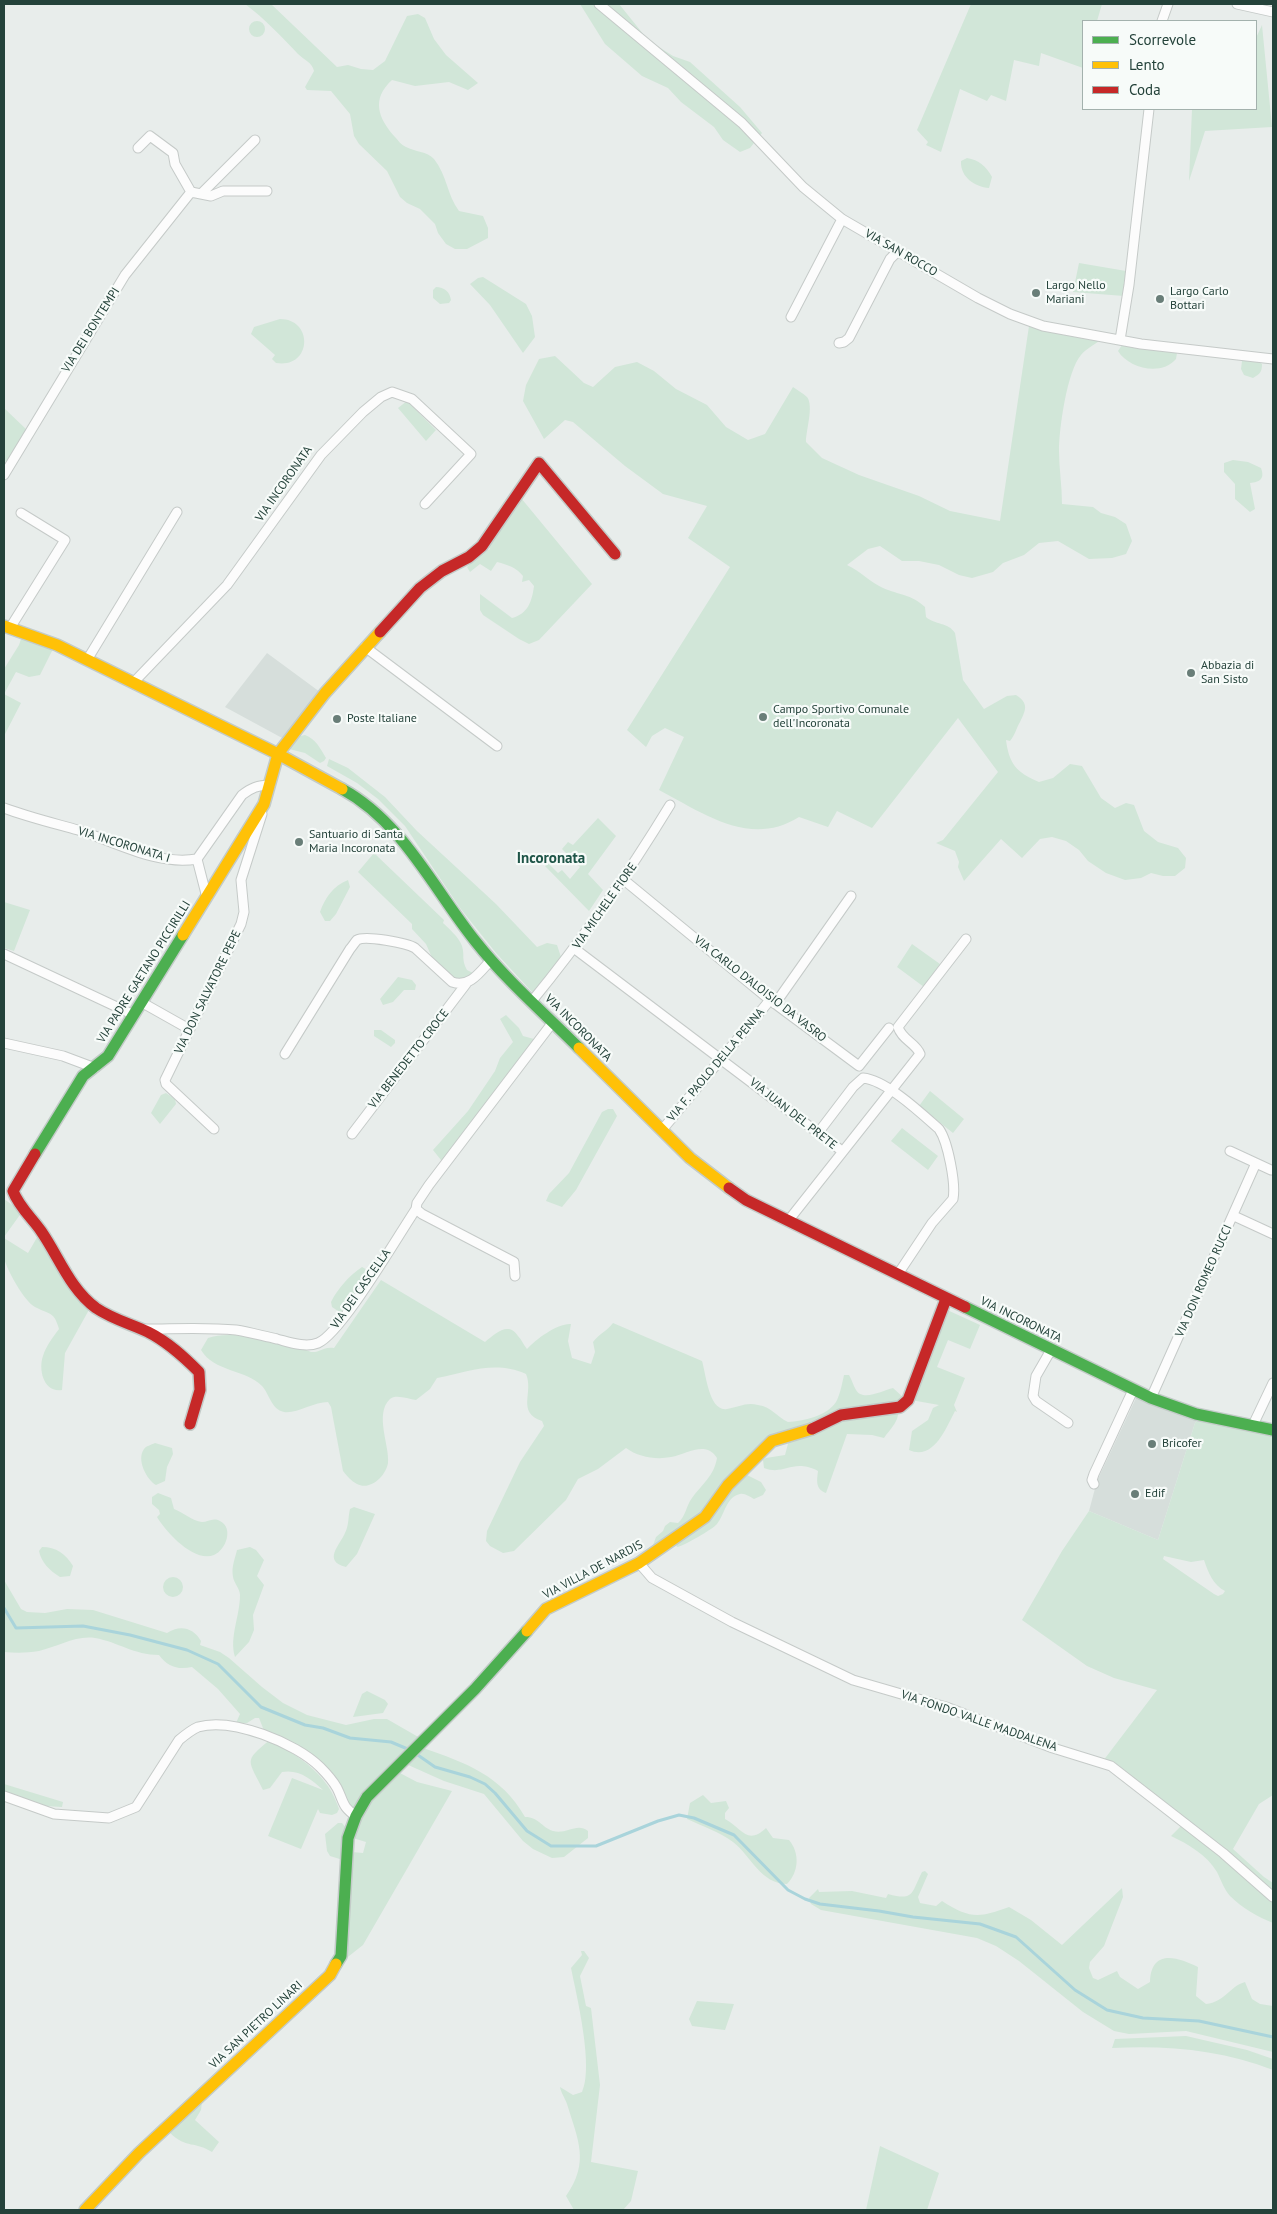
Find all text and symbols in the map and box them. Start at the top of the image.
legend [1082,20,1257,110]
text: Scorrevole [1129,30,1196,49]
text: Lento [1129,55,1165,74]
text: Coda [1129,80,1161,99]
street label: VIA SAN ROCCO [862,226,940,280]
place label: Largo Nello Mariani [1046,279,1106,307]
street label: VIA DEI BONTEMPI [59,285,123,375]
place label: Largo Carlo Bottari [1170,285,1229,313]
marker: Largo Nello Mariani [1030,287,1042,299]
marker: Largo Carlo Bottari [1154,293,1166,305]
street label: VIA INCORONATA [253,443,315,525]
place label: Abbazia di San Sisto [1201,659,1254,687]
marker: Abbazia di San Sisto [1185,667,1197,679]
place label: Campo Sportivo Comunale dell'Incoronata [773,703,909,731]
marker: Campo Sportivo Comunale dell'Incoronata [757,711,769,723]
place label: Poste Italiane [347,712,417,726]
marker: Poste Italiane [331,713,343,725]
street label: VIA INCORONATA I [76,824,172,866]
place label: Santuario di Santa Maria Incoronata [309,828,403,856]
marker: Santuario di Santa Maria Incoronata [293,836,305,848]
district label: Incoronata [517,850,585,868]
street label: VIA MICHELE FIORE [570,860,640,952]
street label: VIA PADRE GAETANO PICCIRILLI [94,898,194,1046]
street label: VIA DON SALVATORE PEPE [172,928,244,1056]
street label: VIA CARLO D'ALOISIO DA VASRO [691,933,829,1045]
street label: VIA INCORONATA [542,992,614,1064]
street label: VIA F. PAOLO DELLA PENNA [664,1005,768,1125]
street label: VIA BENEDETTO CROCE [366,1006,452,1112]
street label: VIA JUAN DEL PRETE [746,1075,840,1153]
street label: VIA DON ROMEO RUCCI [1173,1222,1235,1340]
street label: VIA DEI CASCELLA [328,1246,394,1332]
street label: VIA INCORONATA [978,1294,1064,1346]
place label: Bricofer [1162,1437,1202,1451]
marker: Bricofer [1146,1438,1158,1450]
place label: Edif [1145,1487,1165,1501]
marker: Edif [1129,1488,1141,1500]
street label: VIA VILLA DE NARDIS [541,1538,645,1602]
street label: VIA FONDO VALLE MADDALENA [899,1687,1059,1755]
street label: VIA SAN PIETRO LINARI [206,1978,306,2072]

